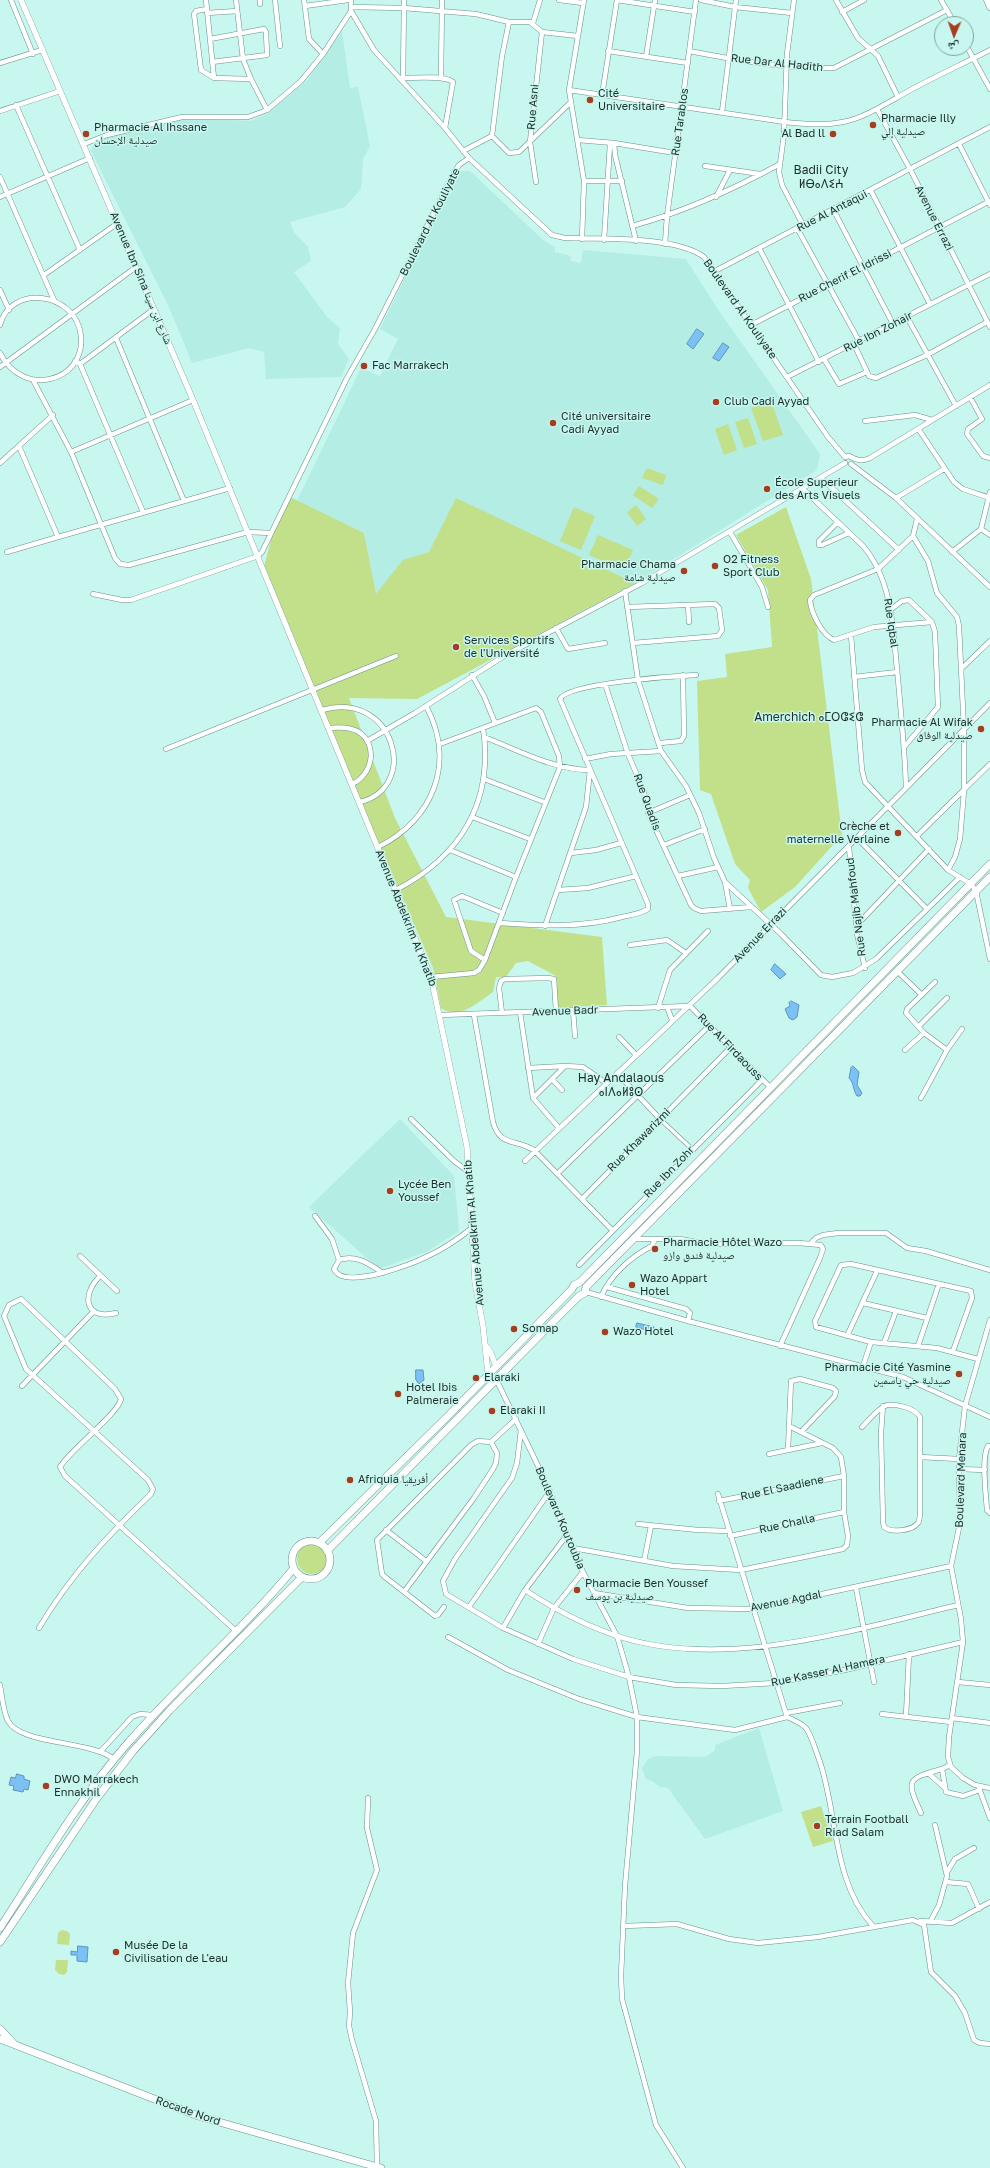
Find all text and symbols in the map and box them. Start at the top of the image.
north arrow [934,16,974,56]
text: ش [948,41,960,54]
street label: Rue Dar Al Hadith [730,52,824,74]
street label: Rue Asni [524,84,542,130]
place label: Cité Universitaire [598,87,665,113]
street label: Rue Tarablos [669,87,691,157]
marker: Cité Universitaire [585,95,595,105]
place label: Pharmacie Illy صيدلية إلي [881,112,956,138]
marker: Pharmacie Illy صيدلية إلي [868,120,878,130]
place label: Pharmacie Al Ihssane صيدلية الإحسان [94,121,207,147]
place label: Al Bad ll [781,127,825,141]
marker: Pharmacie Al Ihssane صيدلية الإحسان [81,129,91,139]
marker: Al Bad ll [828,129,838,139]
district label: Badii City ⵍⴱⴰⴷⵉⵄ [789,163,853,191]
street label: Boulevard Al Kouliyate [397,166,463,278]
street label: Avenue Errazi [912,183,956,253]
street label: Rue Al Antaqui [794,188,870,234]
street label: Avenue Ibn Sina شارع ابن سينا [107,210,175,346]
street label: Rue Cherif El Idrissi [796,247,894,305]
street label: Boulevard Al Kouliyate [700,256,780,362]
street label: Rue Ibn Zohair [841,309,915,355]
place label: Fac Marrakech [372,359,449,373]
marker: Fac Marrakech [359,361,369,371]
place label: Club Cadi Ayyad [724,395,809,409]
marker: Club Cadi Ayyad [711,397,721,407]
place label: Cité universitaire Cadi Ayyad [561,410,651,436]
marker: Cité universitaire Cadi Ayyad [548,418,558,428]
place label: École Superieur des Arts Visuels [775,476,860,502]
marker: École Superieur des Arts Visuels [762,484,772,494]
place label: O2 Fitness Sport Club [723,553,779,579]
place label: Pharmacie Chama صيدلية شامة [581,558,676,584]
marker: O2 Fitness Sport Club [710,561,720,571]
marker: Pharmacie Chama صيدلية شامة [679,566,689,576]
street label: Rue Iqbal [881,597,901,649]
place label: Services Sportifs de l'Université [464,634,554,660]
marker: Services Sportifs de l'Université [451,642,461,652]
district label: Amerchich ⴰⵎⵔⵛⵉⵛ [754,710,864,724]
place label: Pharmacie Al Wifak صيدلية الوفاق [871,716,973,742]
marker: Pharmacie Al Wifak صيدلية الوفاق [976,724,986,734]
street label: Rue Quadis [631,772,663,832]
place label: Crèche et maternelle Verlaine [787,820,890,846]
marker: Crèche et maternelle Verlaine [893,828,903,838]
street label: Avenue Abdelkrim Al Khatib [372,848,440,988]
street label: Rue Najib Mahfoud [843,857,869,957]
street label: Avenue Errazi [730,905,790,965]
street label: Avenue Badr [532,1003,598,1019]
street label: Rue Al Firdaouss [695,1011,765,1083]
district label: Hay Andalaous ⴰⵏⴷⴰⵍⵓⵙ [571,1071,671,1099]
street label: Rue Khawarizmi [605,1106,673,1174]
street label: Rue Ibn Zohr [641,1143,697,1201]
street label: Avenue Abdelkrim Al Khatib [461,1160,487,1306]
place label: Lycée Ben Youssef [398,1178,451,1204]
marker: Lycée Ben Youssef [385,1186,395,1196]
place label: Pharmacie Hôtel Wazo صيدلية فندق وازو [663,1236,782,1262]
marker: Pharmacie Hôtel Wazo صيدلية فندق وازو [650,1244,660,1254]
place label: Wazo Appart Hotel [640,1272,707,1298]
marker: Wazo Appart Hotel [627,1280,637,1290]
place label: Somap [522,1322,558,1336]
marker: Somap [509,1324,519,1334]
place label: Wazo Hotel [613,1325,674,1339]
marker: Wazo Hotel [600,1327,610,1337]
place label: Pharmacie Cité Yasmine صيدلية حي ياسمين [825,1361,951,1387]
marker: Pharmacie Cité Yasmine صيدلية حي ياسمين [954,1369,964,1379]
place label: Elaraki [484,1371,520,1385]
marker: Elaraki [471,1373,481,1383]
place label: Hotel Ibis Palmeraie [406,1381,459,1407]
marker: Hotel Ibis Palmeraie [393,1389,403,1399]
place label: Elaraki II [500,1404,546,1418]
marker: Elaraki II [487,1406,497,1416]
street label: Boulevard Menara [953,1432,969,1528]
street label: Boulevard Koutoubia [532,1465,588,1571]
place label: Afriquia أفريقيا [358,1473,428,1487]
street label: Rue El Saadiene [739,1473,825,1503]
marker: Afriquia أفريقيا [345,1475,355,1485]
street label: Rue Challa [758,1512,816,1536]
place label: Pharmacie Ben Youssef صيدلية بن يوسف [585,1577,708,1603]
marker: Pharmacie Ben Youssef صيدلية بن يوسف [572,1585,582,1595]
street label: Avenue Agdal [749,1588,823,1614]
street label: Rue Kasser Al Hamera [770,1652,886,1690]
place label: DWO Marrakech Ennakhil [54,1773,138,1799]
marker: DWO Marrakech Ennakhil [41,1781,51,1791]
place label: Terrain Football Riad Salam [825,1813,908,1839]
marker: Terrain Football Riad Salam [812,1821,822,1831]
place label: Musée De la Civilisation de L'eau [124,1939,228,1965]
marker: Musée De la Civilisation de L'eau [111,1947,121,1957]
street label: Rocade Nord [154,2094,222,2128]

